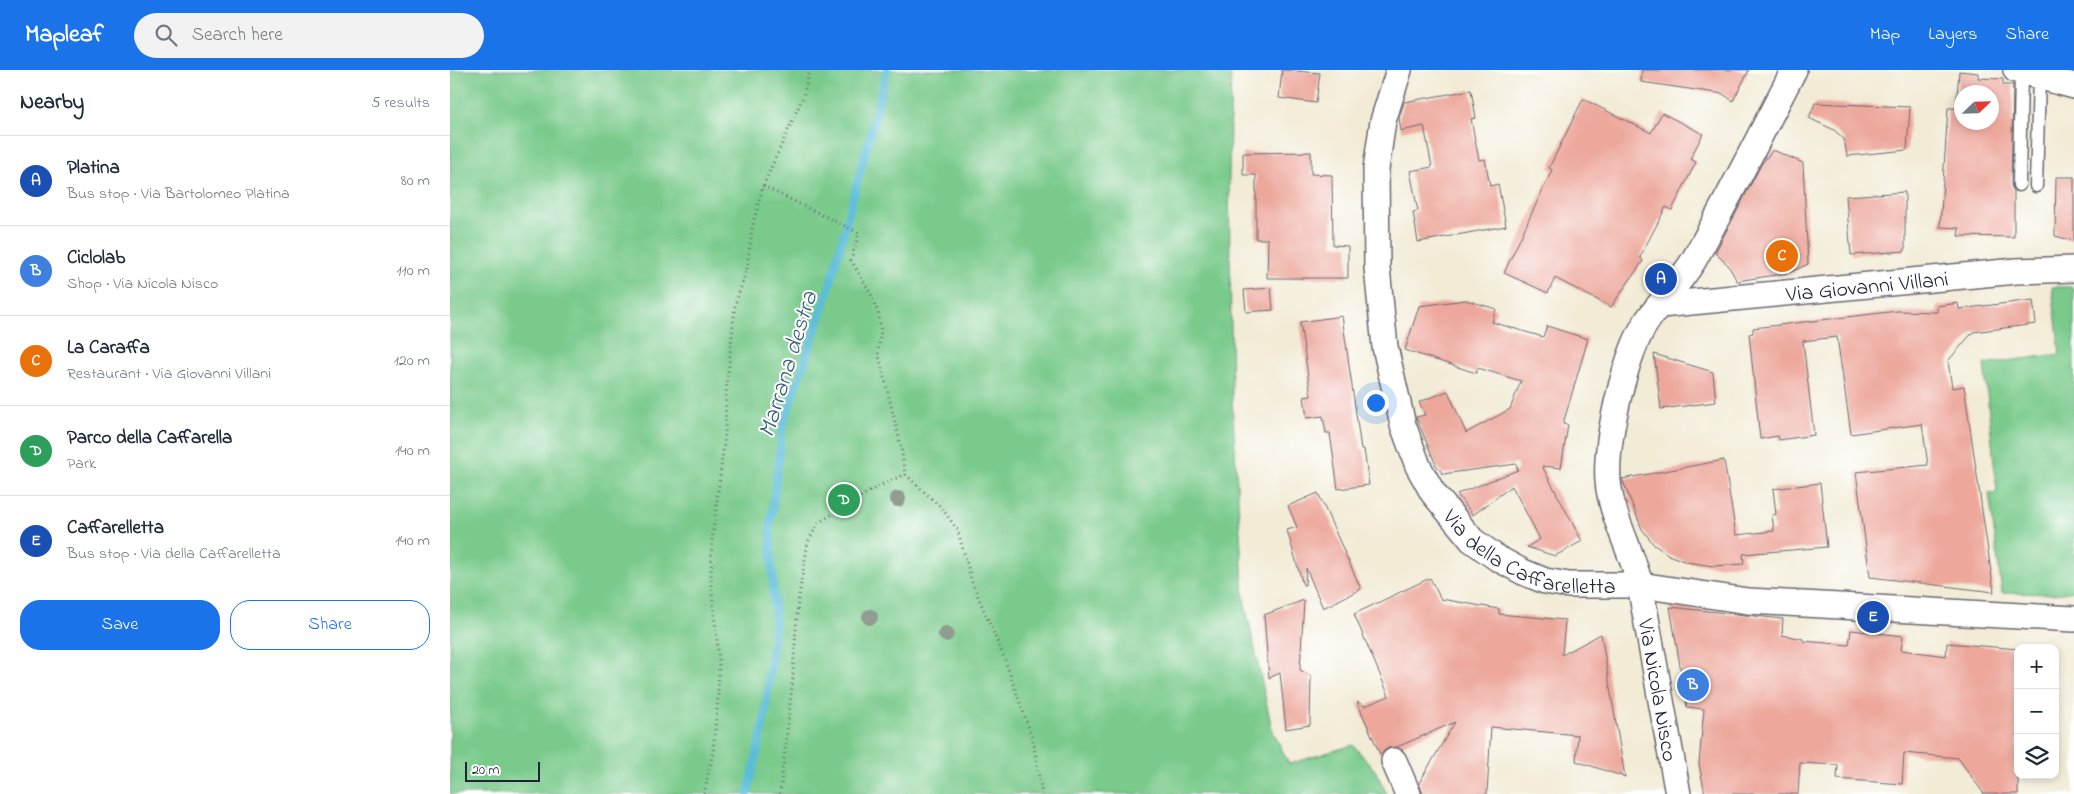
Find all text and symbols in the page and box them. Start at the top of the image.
search box [134,13,484,58]
text: Mapleaf [25,18,104,53]
icon: search [152,21,180,49]
text: Search here [192,22,283,49]
text: Map [1870,22,1900,48]
text: Layers [1928,22,1978,48]
text: Share [2006,22,2049,48]
north arrow [1954,85,1999,130]
text: Nearby [20,88,84,118]
text: 5 results [371,91,430,115]
text: Platina [67,155,120,182]
text: A [31,169,41,193]
text: 80 m [401,169,430,193]
text: Bus stop · Via Bartolomeo Platina [67,182,290,206]
pin: C [1766,237,1798,275]
text: Ciclolab [67,245,125,272]
text: B [31,259,41,283]
text: 110 m [396,259,430,283]
pin: A [1645,260,1677,298]
street label: Via Giovanni Villani [1784,265,1950,312]
text: Shop · Via Nicola Nisco [67,272,218,296]
water label: Marrana destra [751,286,829,442]
text: La Caraffa [67,335,150,362]
text: C [32,349,40,373]
text: 120 m [394,349,430,373]
text: Restaurant · Via Giovanni Villani [67,362,271,386]
your location [1363,390,1389,416]
text: Parco della Caffarella [67,425,232,452]
text: D [30,439,42,463]
text: 140 m [395,439,430,463]
text: Park [67,452,96,476]
pin: D [828,481,860,519]
street label: Via della Caffarelletta [1433,502,1616,604]
text: Caffarelletta [67,515,164,542]
text: E [31,529,41,553]
text: 140 m [395,529,430,553]
text: Bus stop · Via della Caffarelletta [67,542,281,566]
pin: E [1857,598,1889,636]
button: Save [20,600,220,650]
button: Share [230,600,430,650]
street label: Via Nicola Nisco [1628,616,1684,764]
map controls [2014,644,2059,779]
button: + [2014,644,2059,689]
pin: B [1677,666,1709,704]
button: − [2014,689,2059,734]
button: layers [2014,734,2059,779]
scale bar [465,759,540,782]
text: 20 m [472,760,499,781]

